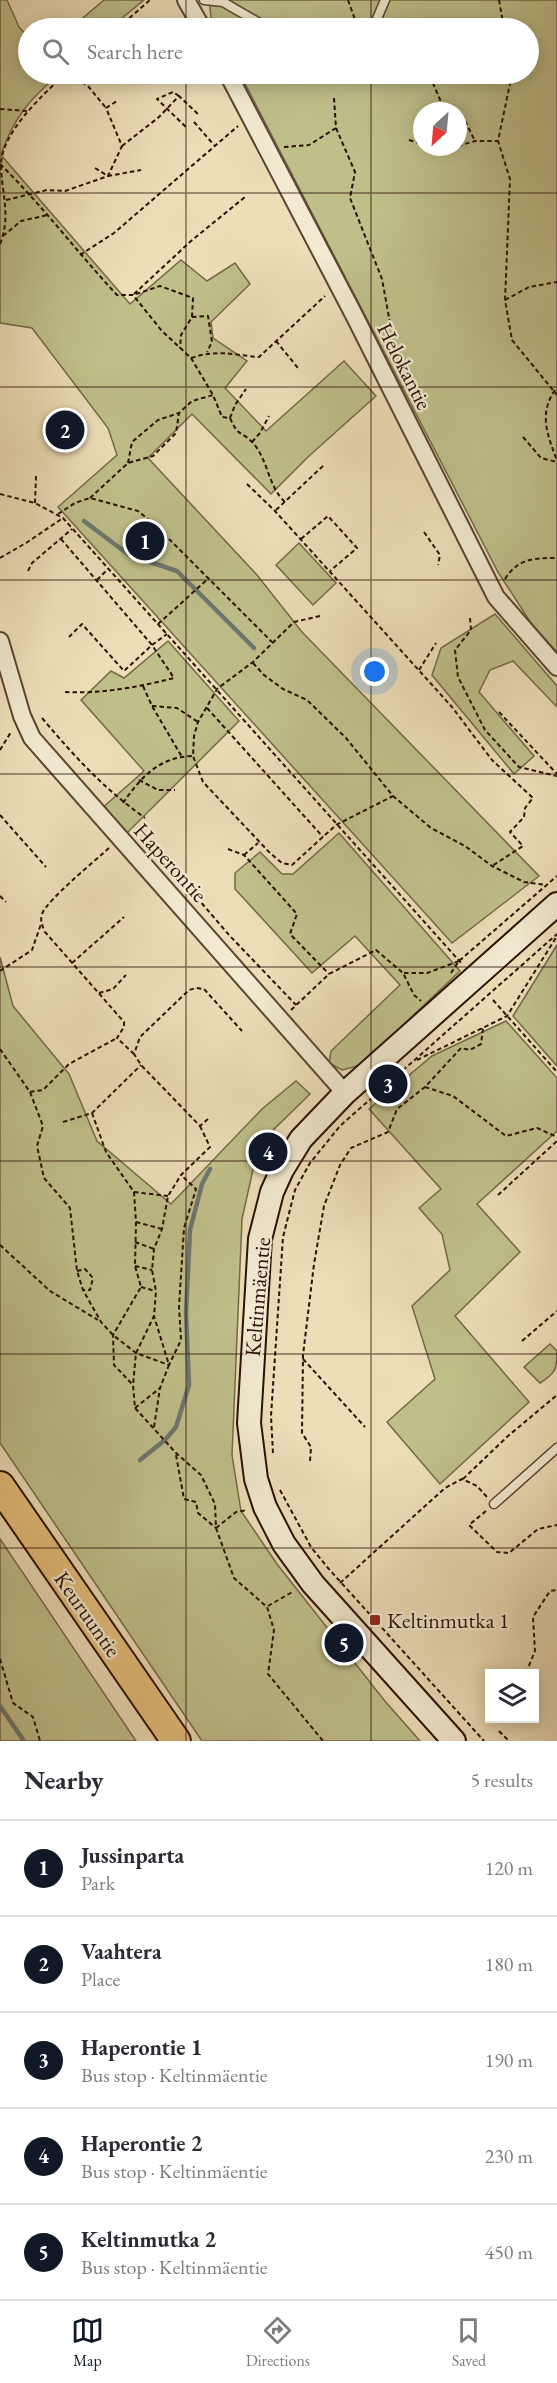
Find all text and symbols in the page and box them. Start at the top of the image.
search box [18,18,539,84]
icon: search [39,35,72,68]
text: Search here [87,37,182,66]
north arrow [413,102,467,156]
street label: Helokantie [370,318,439,415]
pin: 2 [46,408,84,452]
pin: 1 [126,518,164,564]
your location [360,657,389,686]
street label: Haperontie [127,816,214,909]
pin: 3 [368,1062,408,1106]
pin: 4 [248,1130,288,1174]
street label: Keltinmäentie [238,1236,277,1358]
street label: Keuruuntie [48,1566,128,1663]
place label: Keltinmutka 1 [387,1606,509,1635]
marker: Keltinmutka 1 [368,1613,382,1627]
pin: 5 [324,1620,364,1666]
map controls [485,1669,539,1723]
button: layers [485,1669,539,1723]
text: Nearby [24,1763,104,1797]
text: 5 results [470,1767,533,1793]
text: Jussinparta [81,1841,184,1870]
text: 1 [38,1855,49,1881]
text: 120 m [485,1855,533,1881]
text: Park [81,1870,115,1896]
text: Vaahtera [81,1937,162,1966]
text: 2 [38,1951,49,1977]
text: 180 m [485,1951,533,1977]
text: Place [81,1966,120,1992]
text: Haperontie 1 [81,2033,202,2062]
text: 3 [38,2047,49,2073]
text: 190 m [485,2047,533,2073]
text: Bus stop · Keltinmäentie [81,2062,268,2088]
text: Haperontie 2 [81,2129,202,2158]
text: 4 [38,2143,49,2169]
text: 230 m [485,2143,533,2169]
text: Bus stop · Keltinmäentie [81,2158,268,2184]
text: Keltinmutka 2 [81,2225,216,2254]
text: 5 [38,2239,49,2265]
text: 450 m [485,2239,533,2265]
text: Bus stop · Keltinmäentie [81,2254,268,2280]
tab: Map [71,2314,104,2371]
tab: Directions [246,2314,310,2371]
tab: Saved [452,2314,486,2371]

